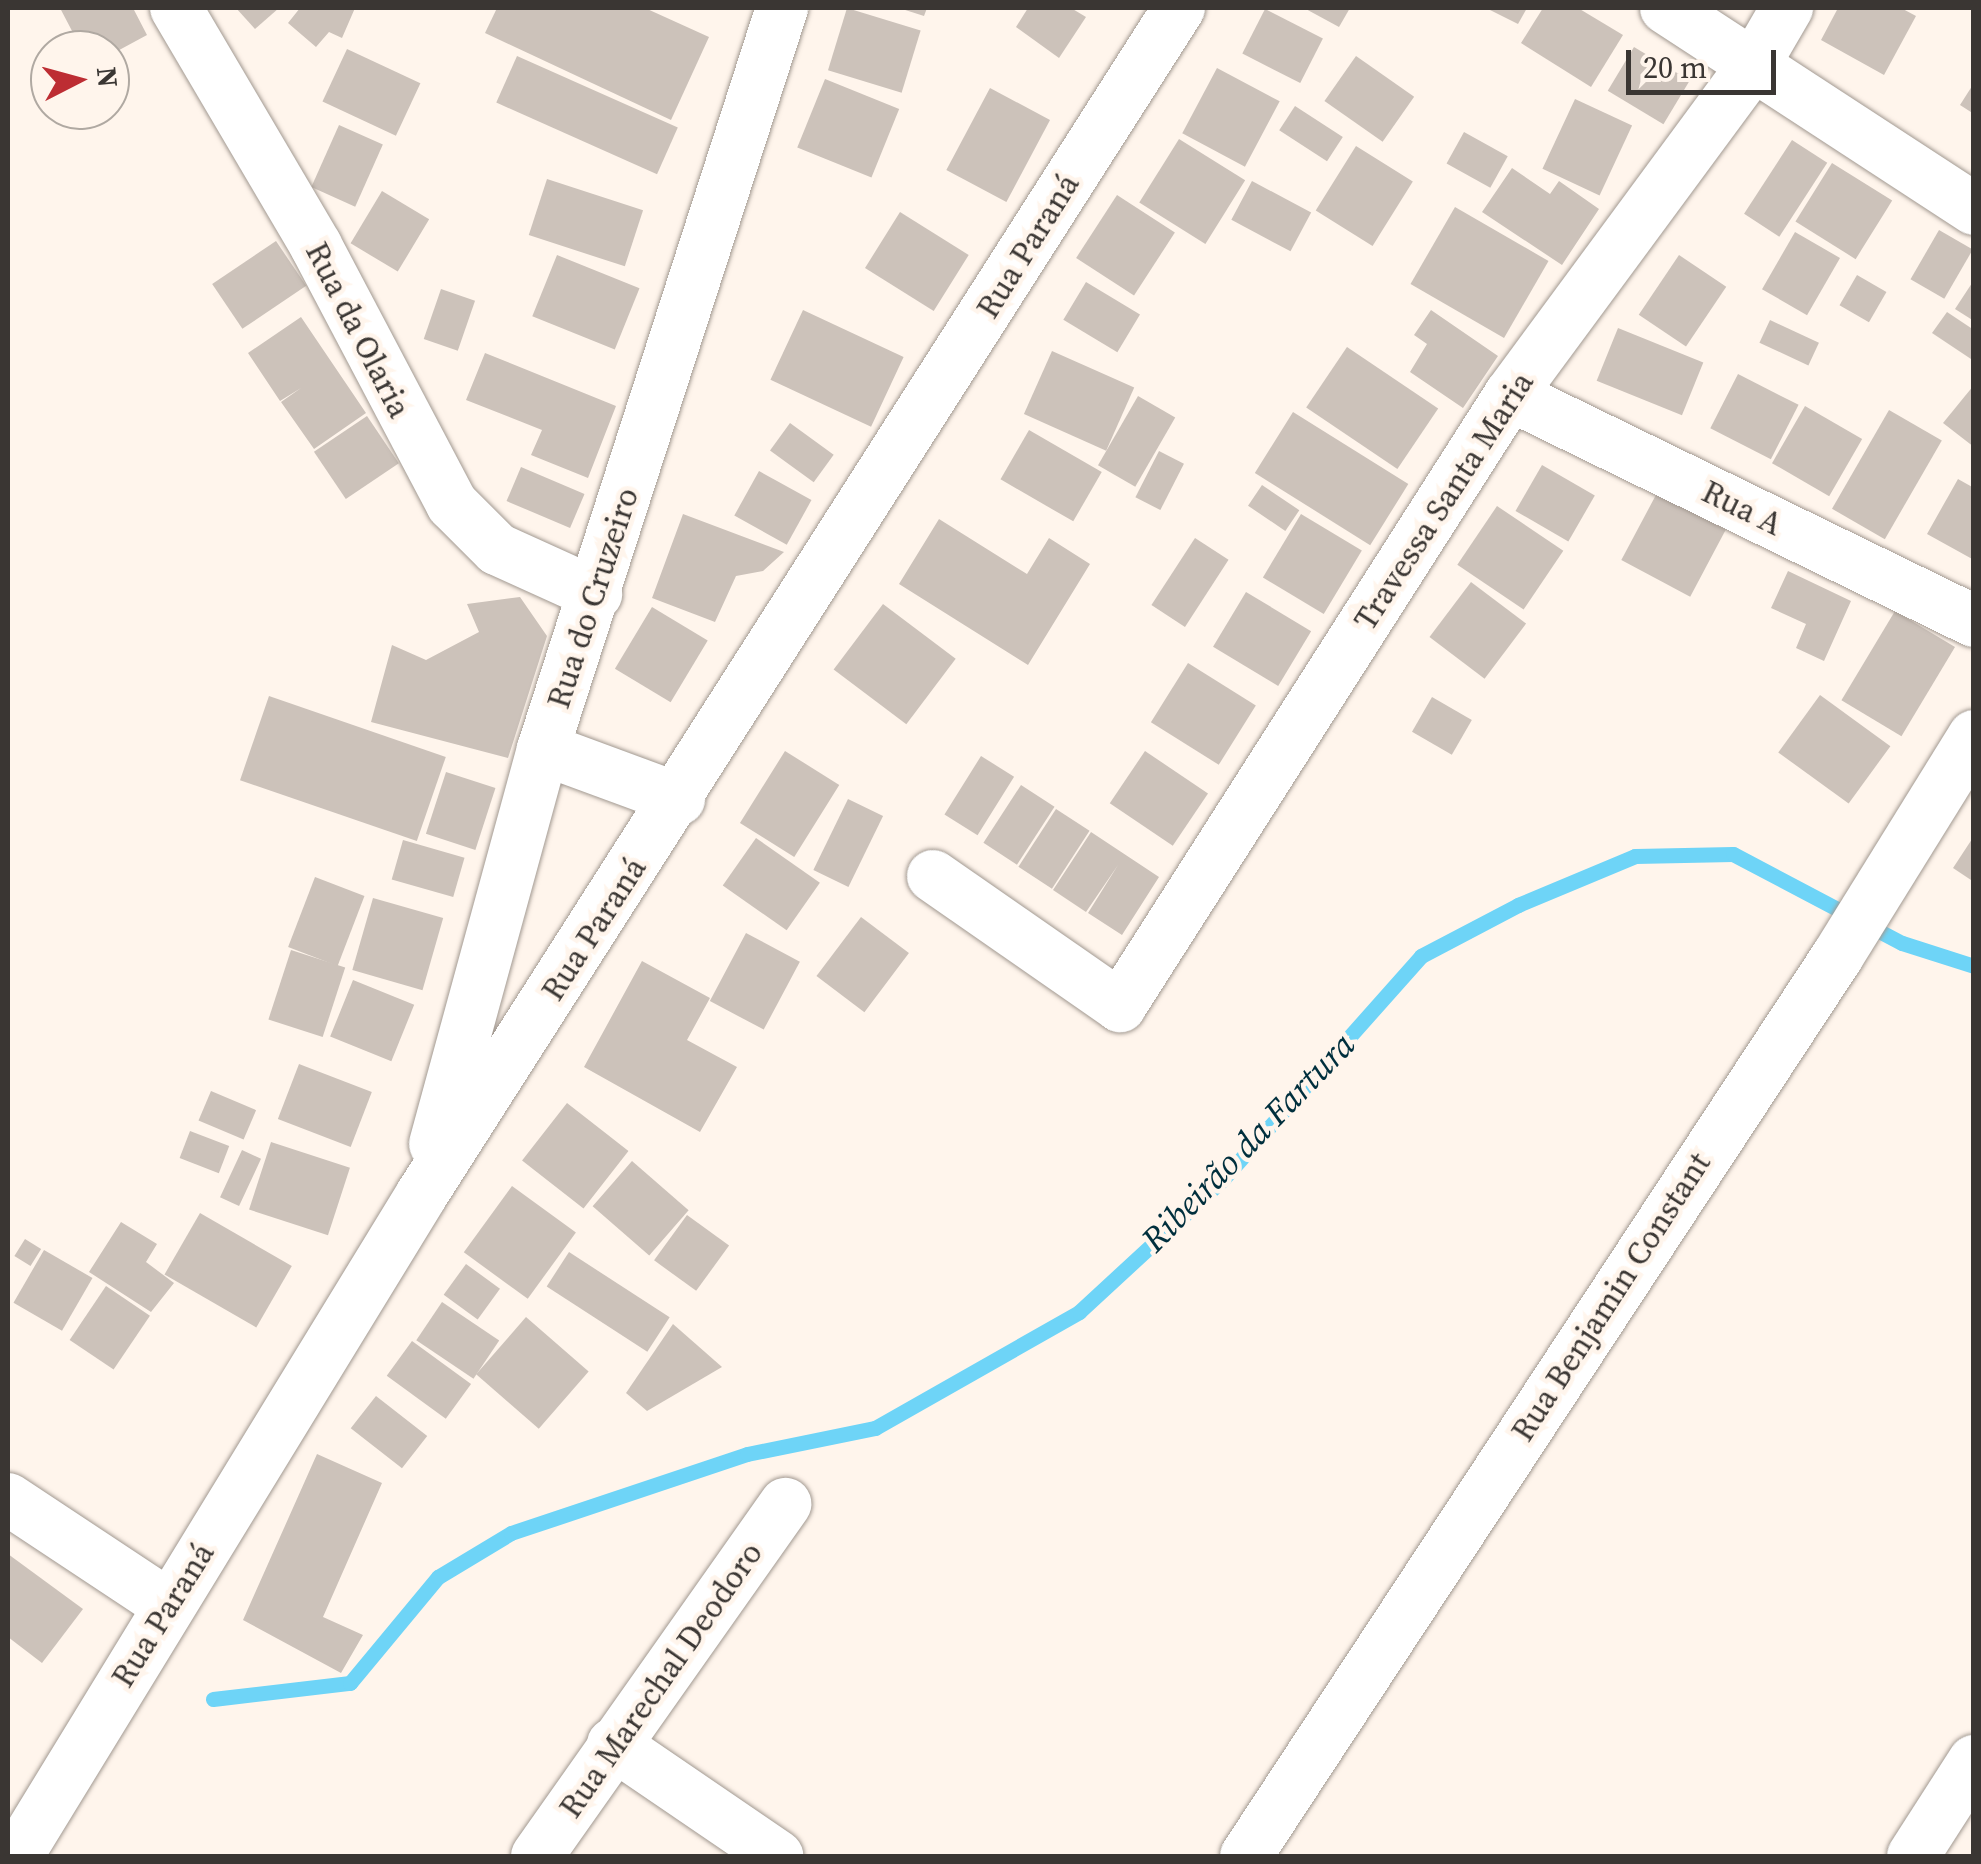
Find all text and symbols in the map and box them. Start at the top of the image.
north arrow [30,30,130,130]
scale bar [1631,30,1781,92]
text: 20 m [1643,47,1707,88]
text: N [88,65,128,89]
street label: Rua Paraná [969,167,1087,325]
street label: Rua da Olaria [297,236,419,424]
street label: Travessa Santa Maria [1346,365,1542,637]
street label: Rua A [1696,472,1788,544]
street label: Rua do Cruzeiro [539,483,647,713]
street label: Rua Paraná [534,850,654,1008]
water label: Ribeirão da Fartura [1133,1024,1363,1260]
street label: Rua Benjamin Constant [1503,1146,1719,1448]
street label: Rua Marechal Deodoro [551,1535,771,1825]
street label: Rua Paraná [104,1536,222,1694]

